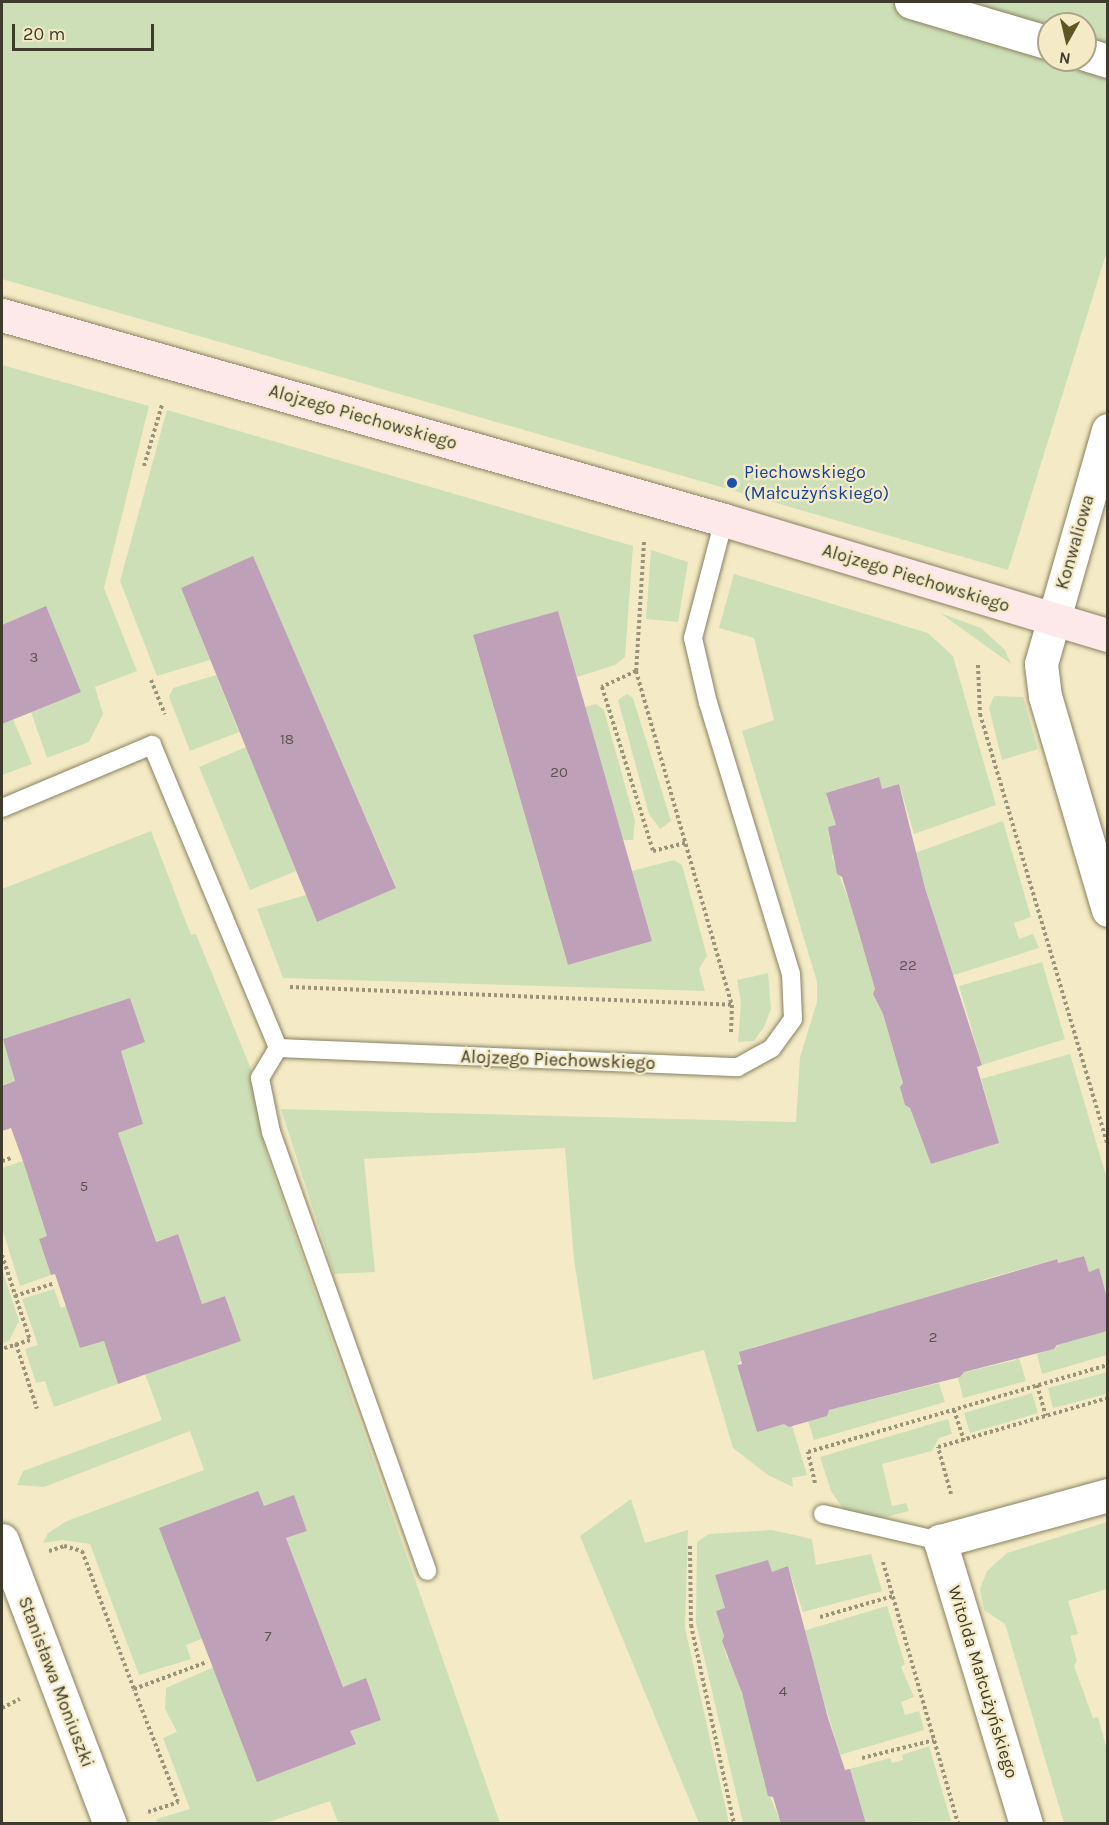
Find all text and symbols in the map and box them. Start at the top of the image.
scale bar [15,12,158,50]
north arrow [1037,12,1097,72]
text: 20 m [23,23,65,45]
text: N [1058,48,1072,69]
street label: Alojzego Piechowskiego [266,380,460,454]
place label: Piechowskiego (Małcużyńskiego) [744,462,889,504]
marker: Piechowskiego (Małcużyńskiego) [725,476,739,490]
street label: Konwaliowa [1051,492,1099,592]
street label: Alojzego Piechowskiego [820,539,1012,617]
house number: 3 [30,649,38,667]
house number: 18 [280,731,294,749]
house number: 20 [550,764,568,782]
house number: 22 [899,957,917,975]
street label: Alojzego Piechowskiego [460,1046,656,1074]
house number: 5 [80,1178,88,1196]
house number: 2 [929,1329,937,1347]
street label: Witolda Małcużyńskiego [943,1583,1023,1781]
street label: Stanisława Moniuszki [13,1594,99,1770]
house number: 7 [264,1628,272,1646]
house number: 4 [779,1683,787,1701]

